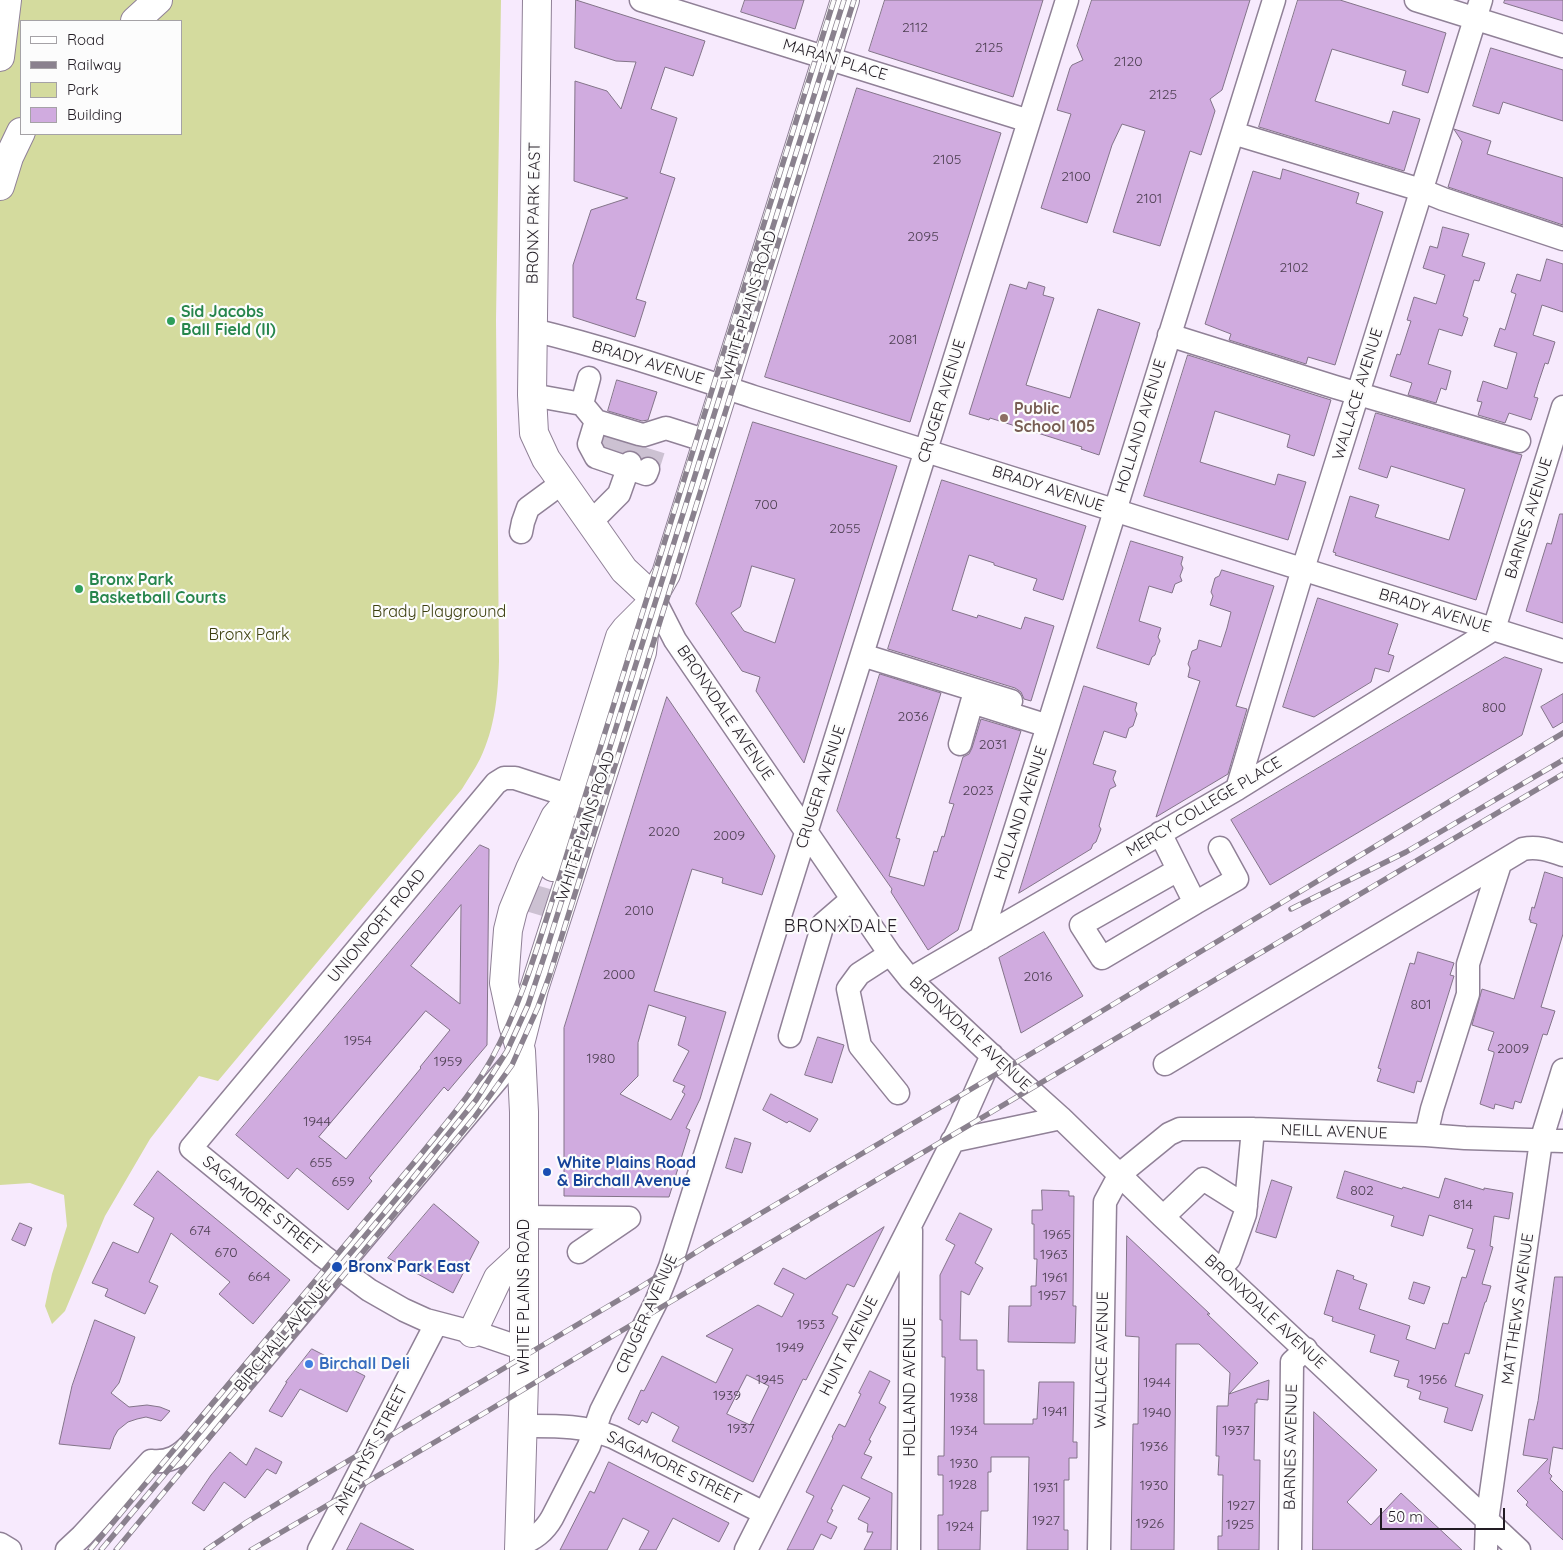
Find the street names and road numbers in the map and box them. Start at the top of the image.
street label: MARAN PLACE [780,35,890,85]
street label: BRONX PARK EAST [523,142,545,284]
street label: WHITE PLAINS ROAD [717,229,781,383]
street label: WALLACE AVENUE [1329,325,1387,463]
street label: BRADY AVENUE [589,337,707,389]
street label: CRUGER AVENUE [914,337,970,465]
street label: HOLLAND AVENUE [1111,357,1171,495]
street label: BARNES AVENUE [1501,455,1557,581]
street label: BRADY AVENUE [990,462,1106,516]
street label: BRADY AVENUE [1376,585,1494,637]
street label: BRONXDALE AVENUE [673,642,777,784]
street label: CRUGER AVENUE [792,723,850,851]
street label: HOLLAND AVENUE [990,744,1052,882]
street label: WHITE PLAINS ROAD [553,749,619,903]
street label: MERCY COLLEGE PLACE [1123,753,1285,861]
street label: UNIONPORT ROAD [324,865,430,987]
street label: BRONXDALE AVENUE [905,973,1035,1095]
street label: NEILL AVENUE [1280,1121,1388,1143]
street label: SAGAMORE STREET [199,1152,325,1260]
street label: WHITE PLAINS ROAD [514,1219,534,1375]
street label: MATTHEWS AVENUE [1498,1232,1538,1386]
street label: CRUGER AVENUE [612,1251,682,1377]
street label: BRONXDALE AVENUE [1200,1251,1330,1373]
street label: BIRCHALL AVENUE [231,1276,335,1396]
street label: WALLACE AVENUE [1091,1291,1113,1429]
street label: HUNT AVENUE [816,1293,882,1399]
street label: HOLLAND AVENUE [900,1317,920,1457]
street label: AMETHYST STREET [330,1382,412,1518]
street label: BARNES AVENUE [1280,1384,1302,1510]
street label: SAGAMORE STREET [603,1427,745,1509]

